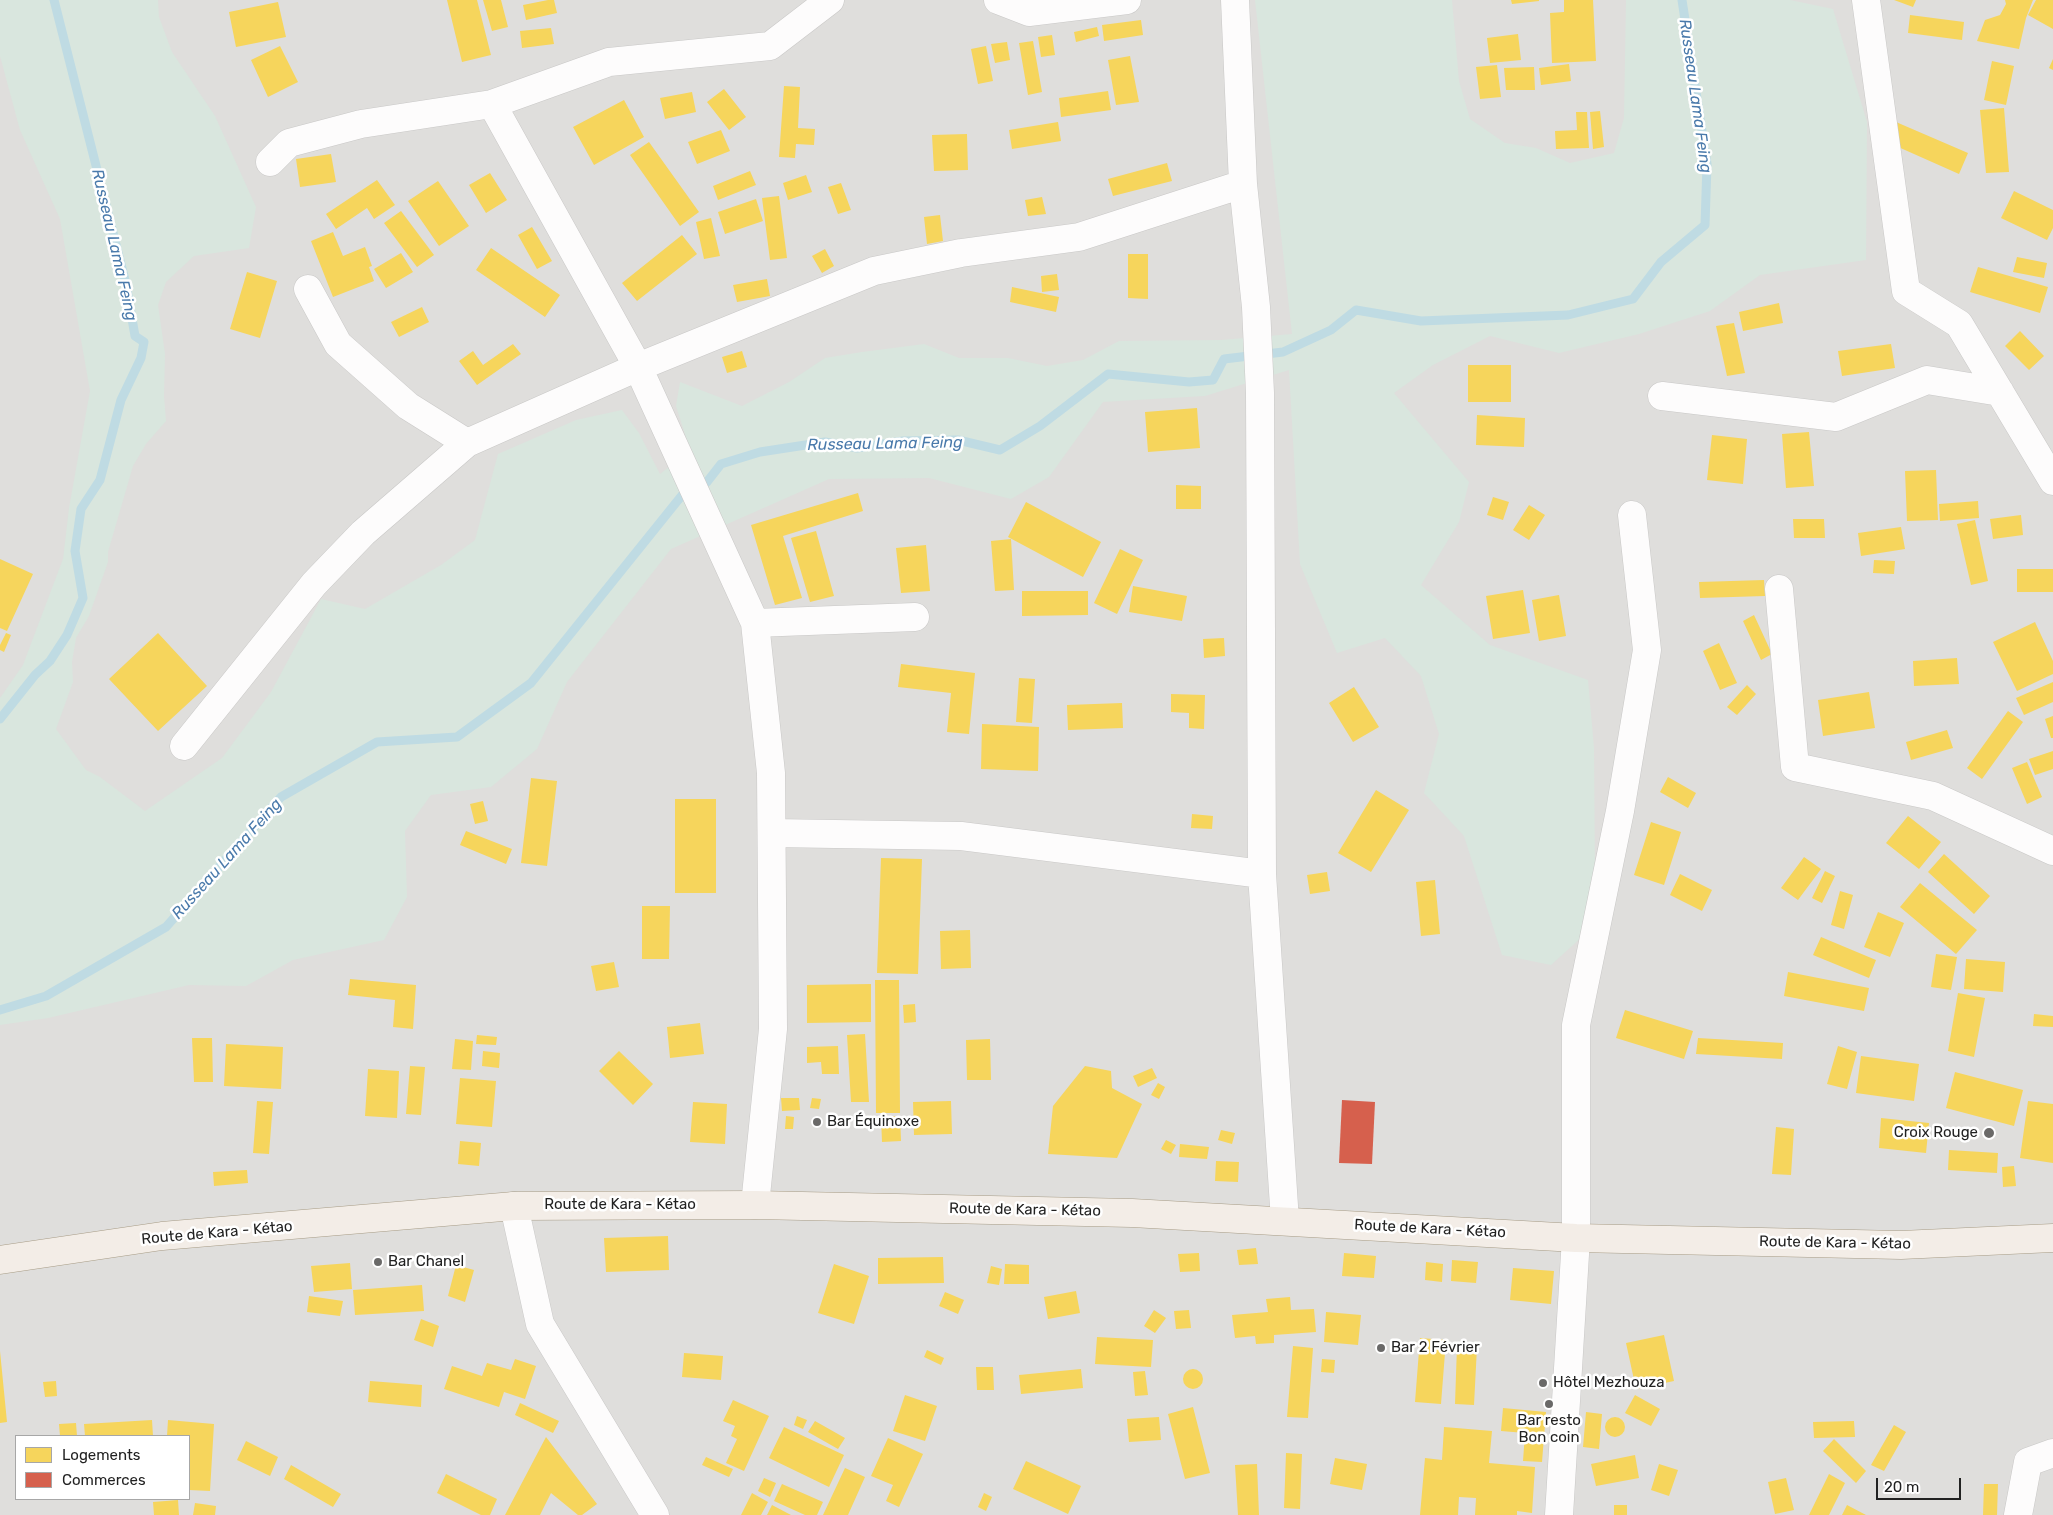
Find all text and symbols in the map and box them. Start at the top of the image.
water label: Russeau Lama Feing [1675,18,1715,174]
water label: Russeau Lama Feing [87,167,141,323]
water label: Russeau Lama Feing [807,433,963,455]
water label: Russeau Lama Feing [168,795,286,923]
place label: Bar Équinoxe [827,1113,919,1131]
marker: Bar Équinoxe [811,1116,823,1128]
place label: Croix Rouge [1894,1124,1978,1142]
marker: Croix Rouge [1982,1126,1996,1140]
street label: Route de Kara - Kétao [544,1196,696,1214]
street label: Route de Kara - Kétao [949,1200,1101,1220]
street label: Route de Kara - Kétao [1354,1216,1506,1242]
street label: Route de Kara - Kétao [141,1217,293,1249]
street label: Route de Kara - Kétao [1759,1233,1911,1253]
place label: Bar Chanel [388,1253,464,1271]
marker: Bar Chanel [372,1256,384,1268]
place label: Bar 2 Février [1391,1339,1480,1357]
marker: Bar 2 Février [1375,1342,1387,1354]
place label: Hôtel Mezhouza [1553,1374,1664,1392]
marker: Hôtel Mezhouza [1537,1377,1549,1389]
marker: Bar resto Bon coin [1543,1398,1555,1410]
place label: Bar resto Bon coin [1517,1412,1581,1447]
legend [15,1435,190,1500]
text: Logements [62,1446,140,1464]
scale bar [1878,1468,1963,1500]
text: Commerces [62,1471,146,1489]
text: 20 m [1884,1478,1919,1496]

